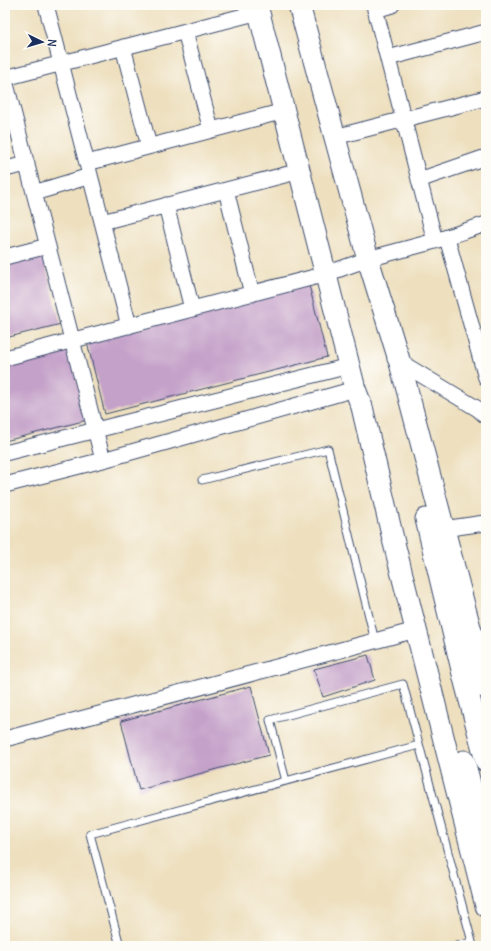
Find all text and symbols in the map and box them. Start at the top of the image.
north arrow [22,22,62,62]
text: N [45,38,59,47]

